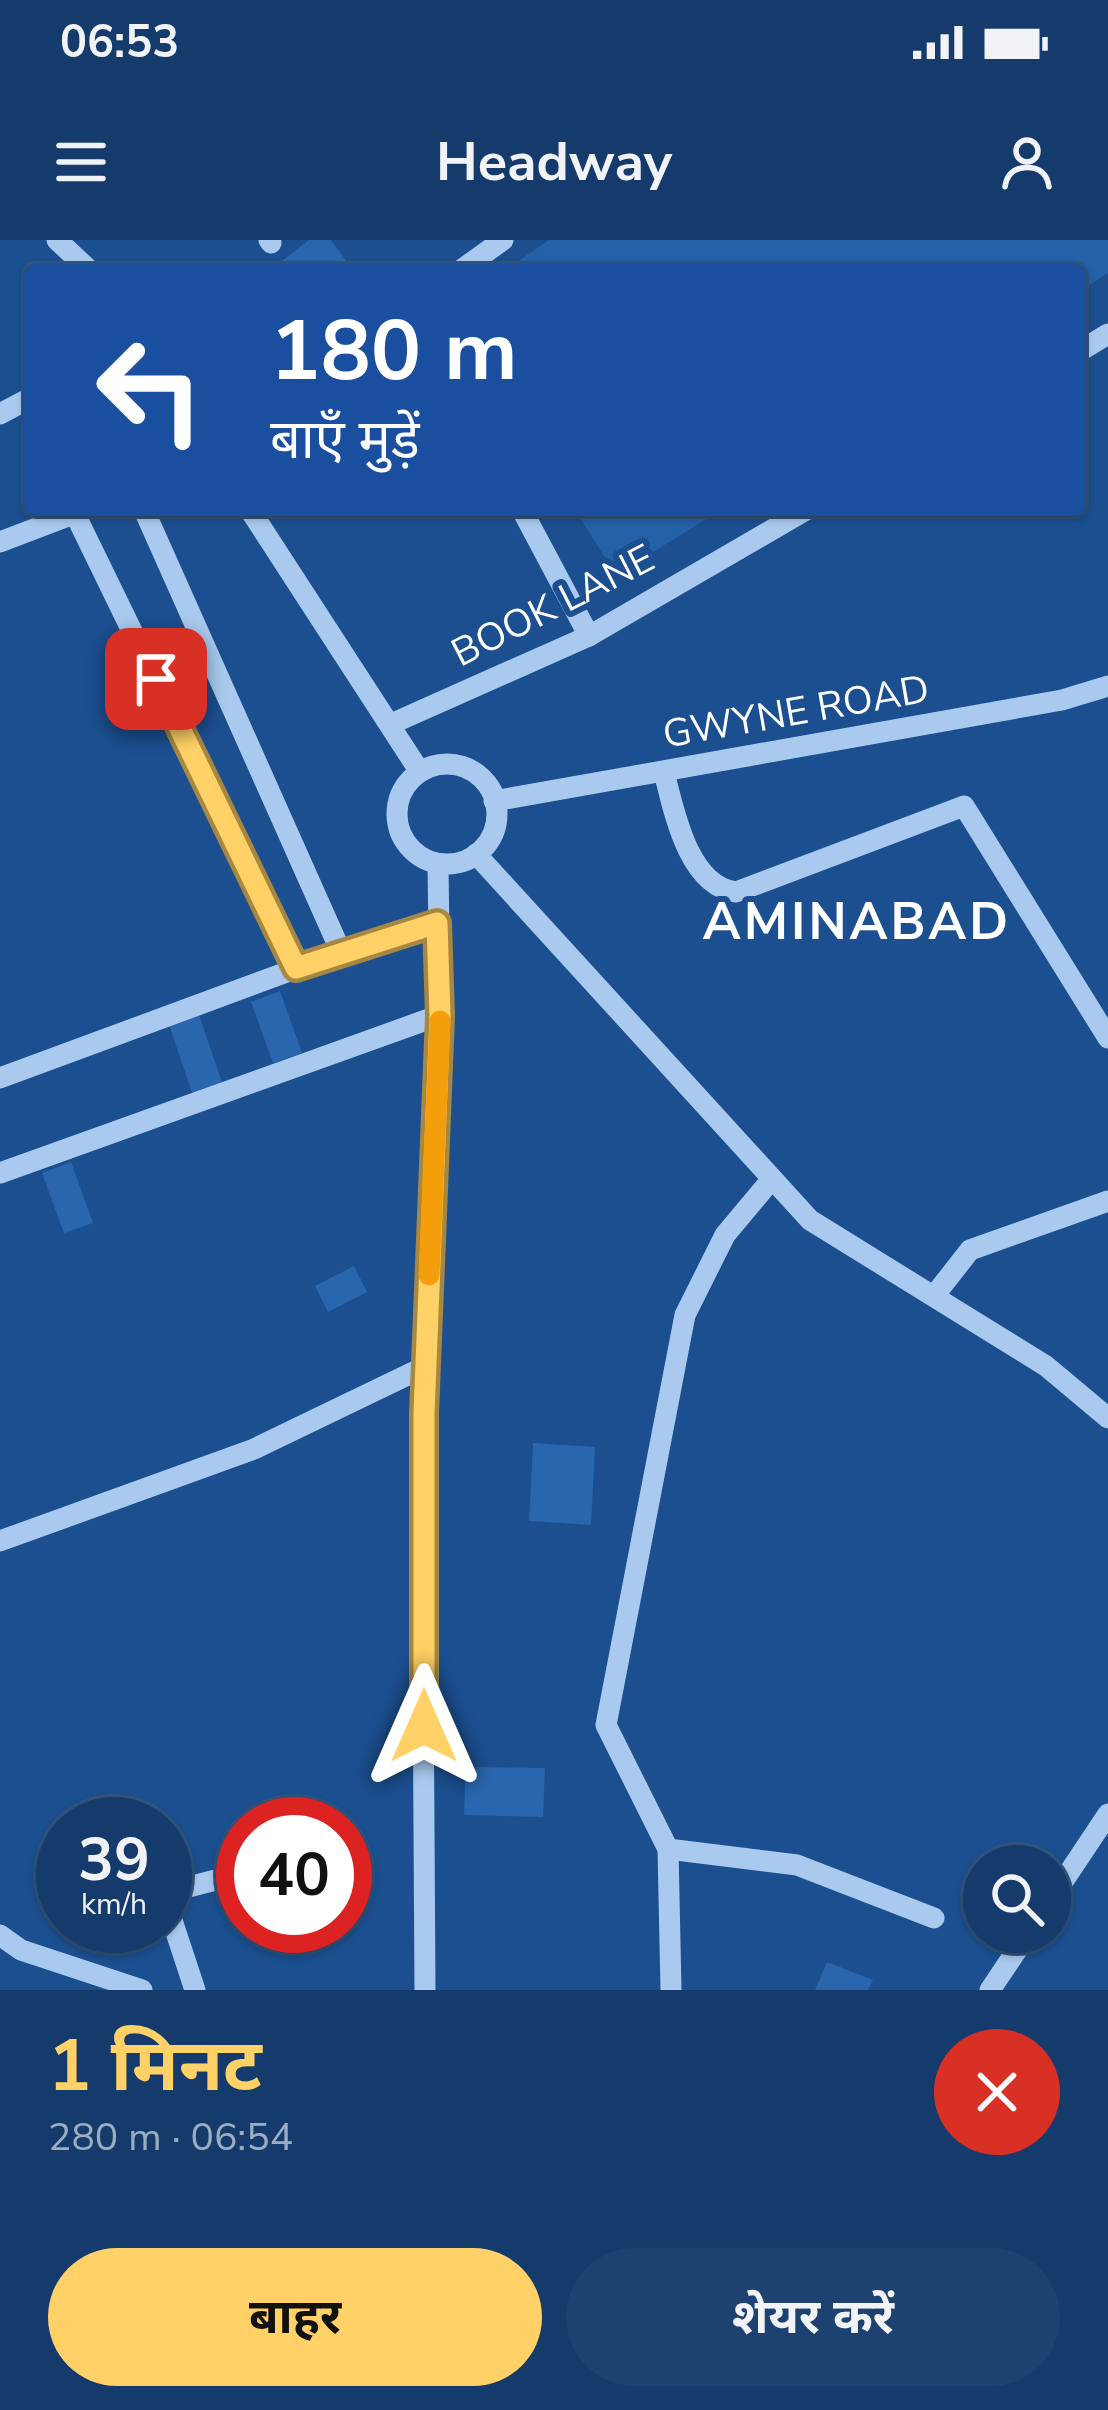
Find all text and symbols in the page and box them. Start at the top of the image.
text: 06:53 [60,12,179,73]
text: Headway [436,125,672,199]
icon: menu [48,129,114,195]
icon: person [994,129,1060,195]
text: 180 m [270,294,518,409]
icon: left [72,312,228,468]
text: बाएँ मुड़ें [270,403,420,477]
street label: BOOK LANE [443,532,663,680]
pin [105,628,207,730]
icon: arrive [123,646,189,712]
street label: GWYNE ROAD [659,663,933,761]
district label: AMINABAD [703,887,1011,957]
position arrow [361,1663,487,1789]
speed limit sign: 40 [216,1797,372,1953]
text: 39 [78,1819,150,1901]
map controls [963,1845,1071,1953]
button: search [963,1845,1071,1953]
text: km/h [81,1884,147,1925]
text: 1 मिनट [48,2017,262,2115]
button: close [934,2029,1060,2155]
text: 280 m · 06:54 [48,2111,293,2164]
button: बाहर [48,2248,542,2386]
button: शेयर करें [566,2248,1060,2386]

